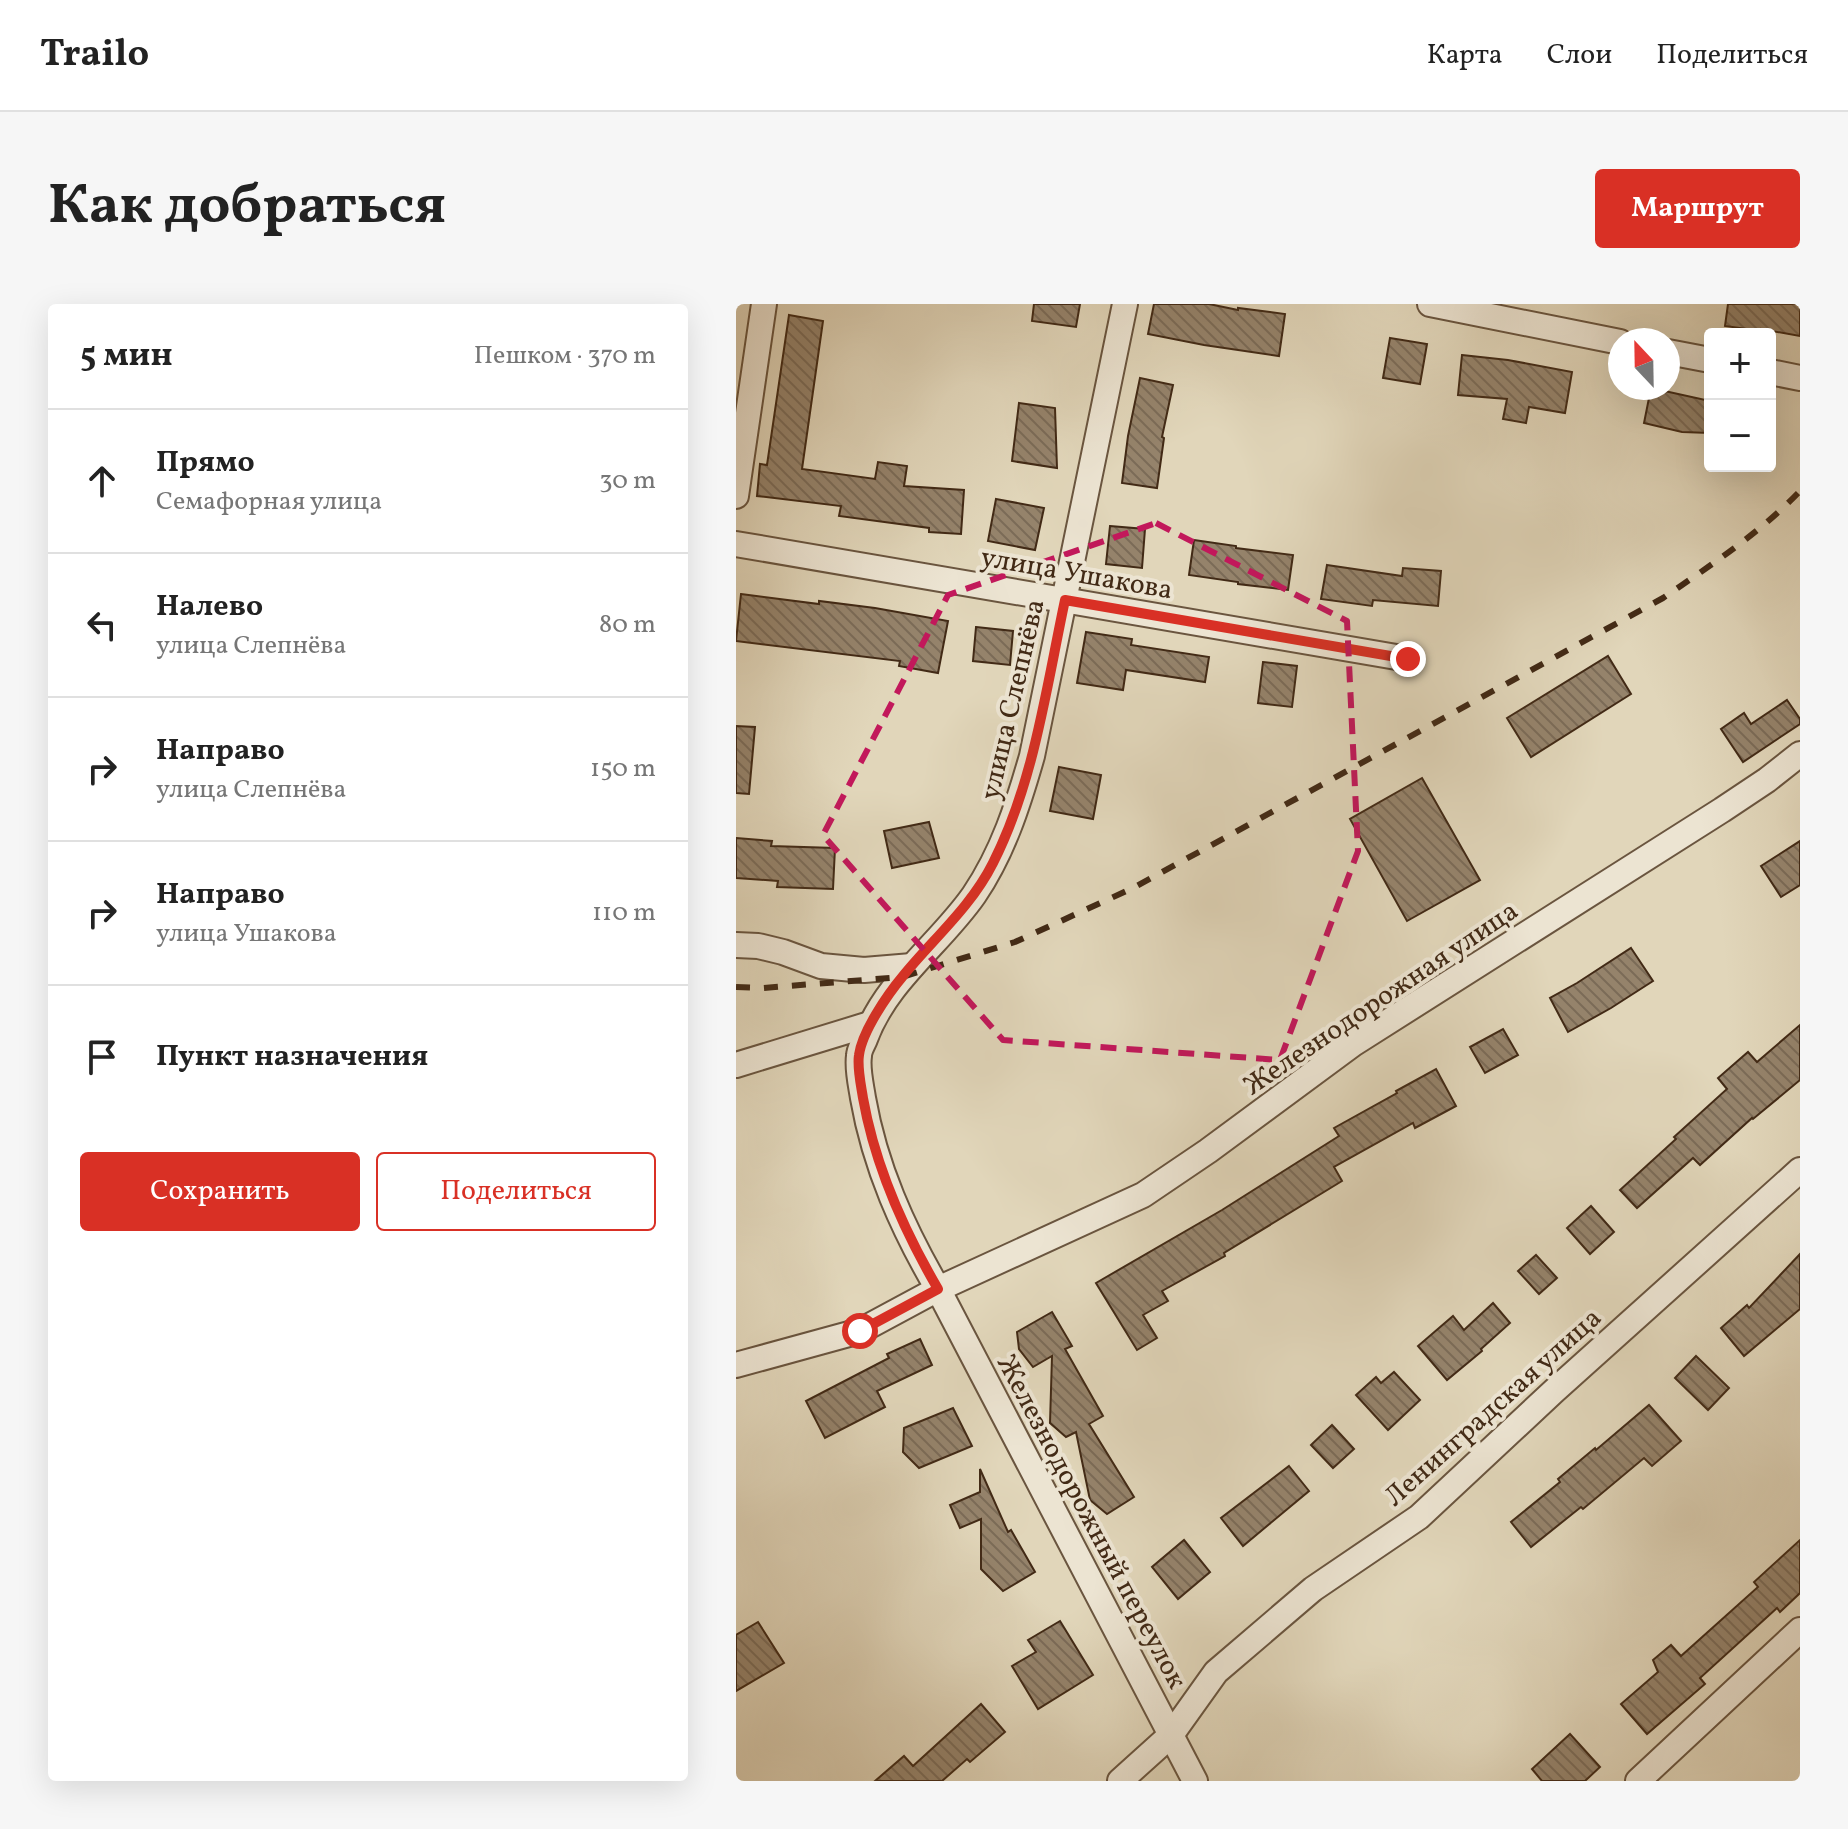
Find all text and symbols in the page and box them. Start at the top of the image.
text: Trailo [40,29,149,82]
text: Карта [1427,36,1503,75]
text: Слои [1547,36,1612,75]
text: Поделиться [1656,36,1808,75]
text: Как добраться [48,169,446,247]
button: Маршрут [1595,169,1800,248]
north arrow [1608,328,1680,400]
map controls [1704,328,1776,472]
button: + [1704,328,1776,400]
text: 5 мин [80,333,173,380]
text: Пешком · 370 m [474,338,656,374]
button: − [1704,400,1776,472]
text: Прямо [156,442,255,484]
icon: ahead [80,459,124,503]
text: 30 m [599,463,656,499]
text: Семафорная улица [156,484,382,520]
street label: улица Ушакова [977,538,1176,611]
text: Налево [156,586,263,628]
street label: улица Слепнёва [971,595,1056,804]
icon: left [80,603,124,647]
text: 80 m [599,607,656,643]
text: улица Слепнёва [156,628,347,664]
route end [1390,641,1426,677]
text: Направо [156,730,285,772]
icon: right [80,747,124,791]
text: 150 m [590,751,656,787]
text: улица Слепнёва [156,772,347,808]
text: Направо [156,874,285,916]
icon: right [80,891,124,935]
street label: Железнодорожная улица [1236,892,1526,1106]
text: 110 m [592,895,656,931]
text: улица Ушакова [156,916,337,952]
icon: arrive [80,1035,124,1079]
text: Пункт назначения [156,1036,428,1078]
button: Сохранить [80,1152,360,1231]
button: Поделиться [376,1152,656,1231]
street label: Ленинградская улица [1377,1300,1611,1516]
route start [842,1313,878,1349]
street label: Железнодорожный переулок [986,1348,1196,1696]

